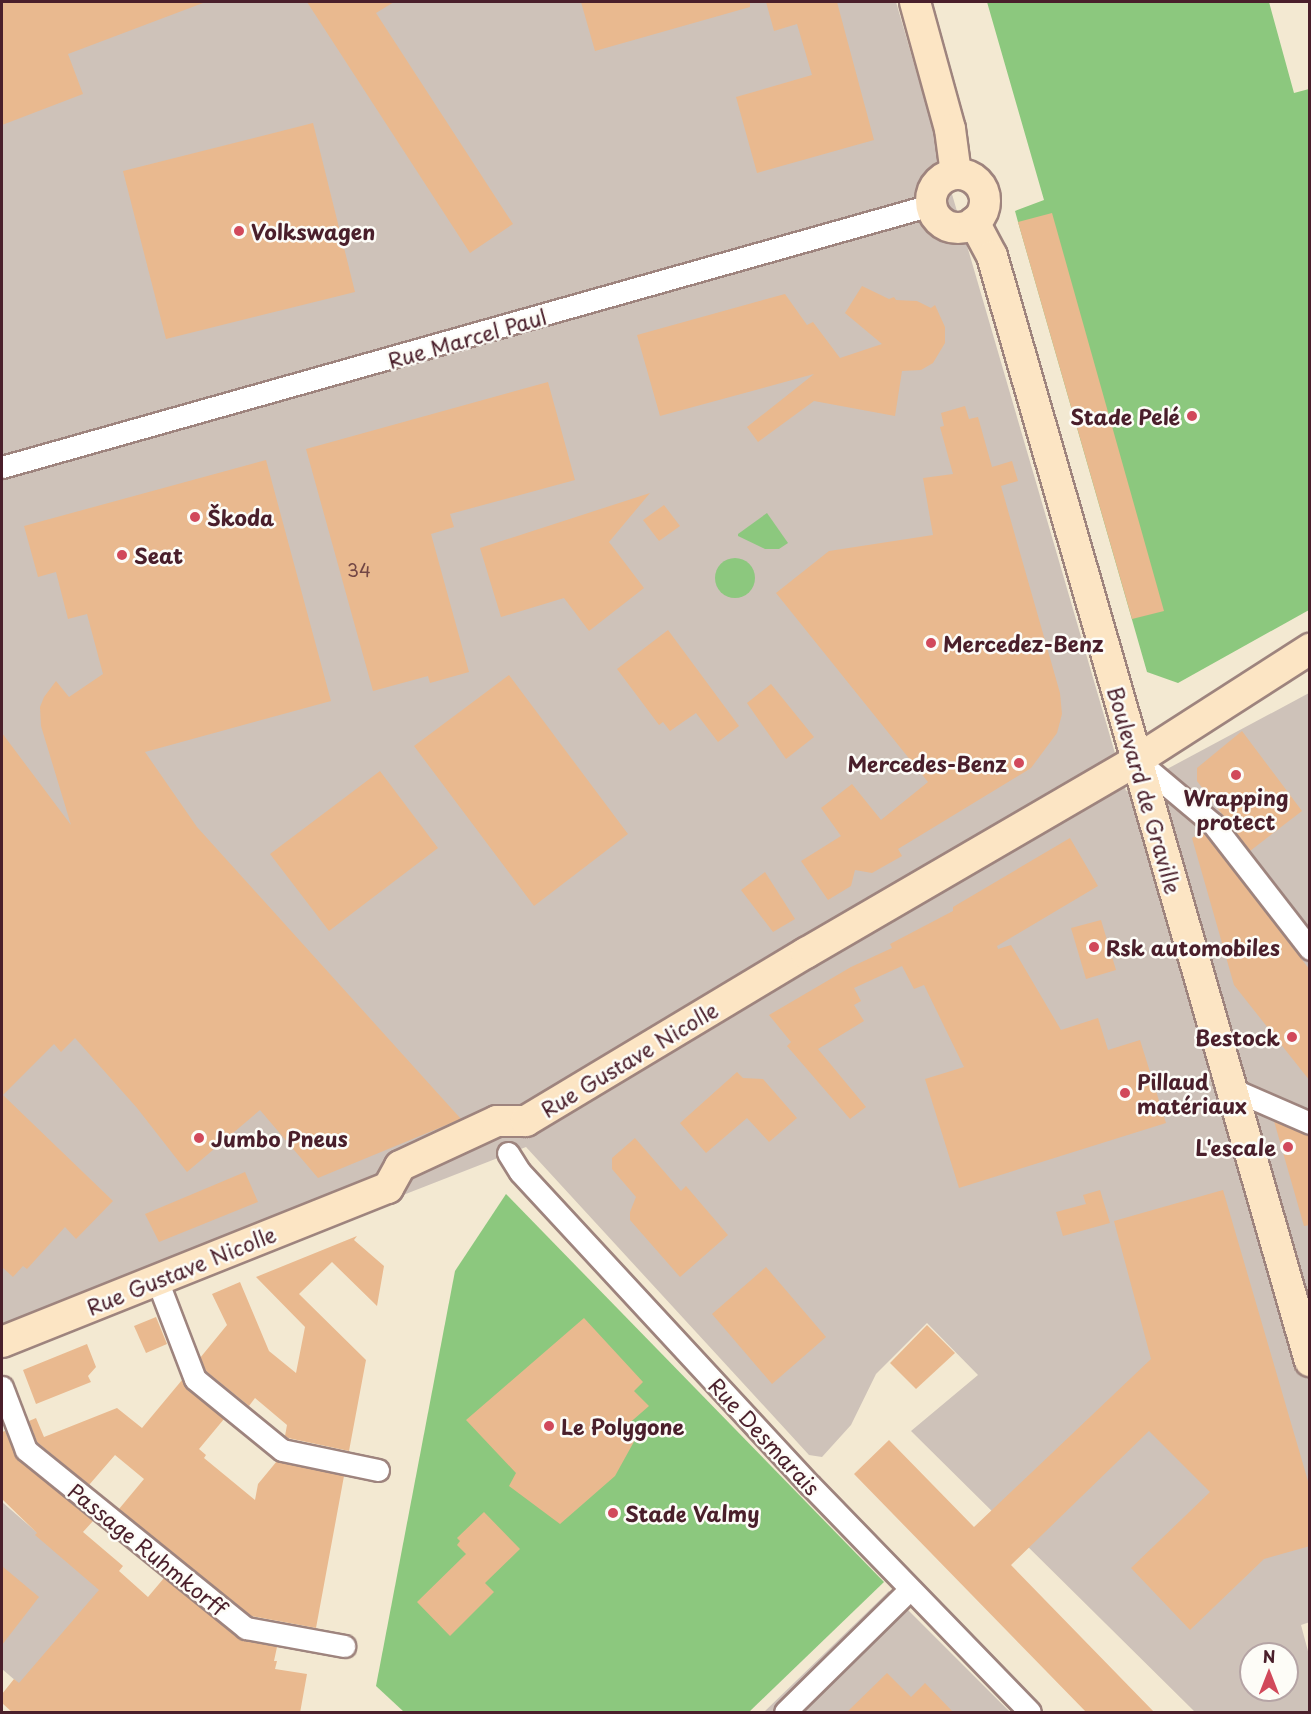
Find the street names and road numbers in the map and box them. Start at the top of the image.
street label: Rue Marcel Paul [384,303,550,373]
street label: Boulevard de Graville [1103,683,1187,897]
street label: Rue Gustave Nicolle [536,996,722,1122]
street label: Rue Gustave Nicolle [83,1221,279,1319]
street label: Rue Desmarais [704,1372,826,1500]
street label: Passage Ruhmkorff [64,1478,232,1620]

